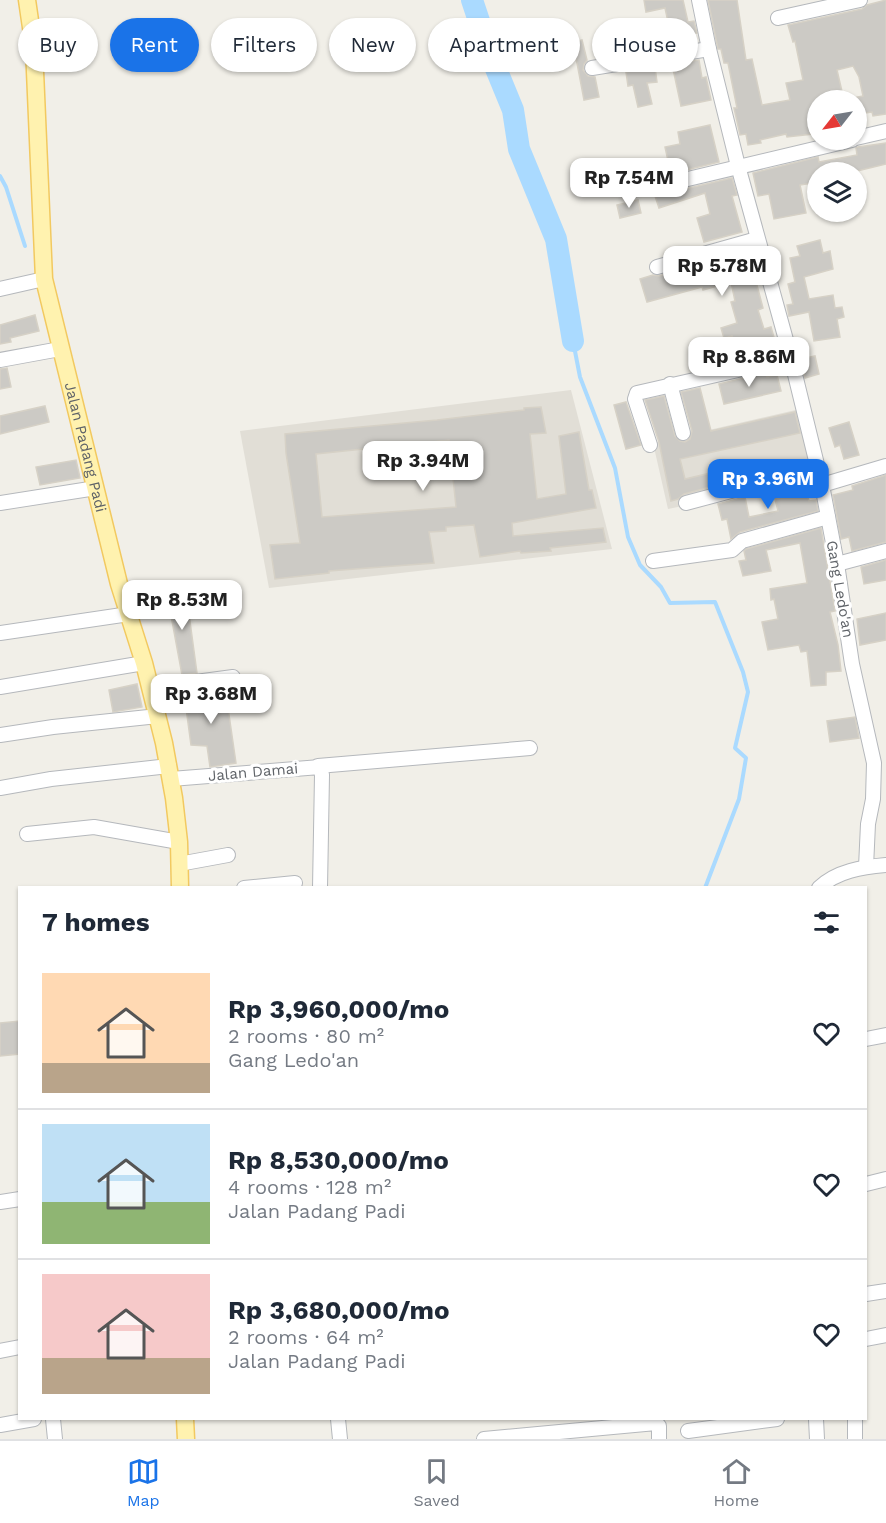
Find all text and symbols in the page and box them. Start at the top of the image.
chip: Buy [18,18,98,72]
chip: Rent [110,18,199,72]
chip: Filters [211,18,317,72]
chip: New [329,18,416,72]
chip: Apartment [428,18,580,72]
chip: House [592,18,698,72]
north arrow [807,90,867,150]
map controls [807,90,867,222]
pin: Rp 7.54M [567,158,691,209]
button: layers [807,162,867,222]
text: Rp 7.54M [584,165,674,189]
pin: Rp 5.78M [660,246,784,297]
text: Rp 5.78M [677,253,767,277]
pin: Rp 8.86M [687,337,811,388]
text: Rp 8.86M [702,344,796,368]
street label: Jalan Padang Padi [61,380,110,514]
pin: Rp 3.94M [361,441,485,492]
text: Rp 3.94M [376,448,470,472]
pin: Rp 3.96M [706,459,830,510]
text: Rp 3.96M [722,466,814,490]
street label: Gang Ledo'an [823,539,857,639]
pin: Rp 8.53M [120,580,244,631]
text: Rp 8.53M [136,587,228,611]
pin: Rp 3.68M [149,674,273,725]
text: Rp 3.68M [165,681,257,705]
street label: Jalan Damai [207,759,299,785]
icon: filters [810,906,843,939]
text: 7 homes [42,907,150,937]
text: Rp 3,960,000/mo [228,994,449,1024]
icon: home [90,997,162,1069]
icon: heart [810,1017,843,1050]
text: 2 rooms · 80 m² [228,1024,384,1048]
text: Gang Ledo'an [228,1048,359,1072]
text: Rp 8,530,000/mo [228,1145,449,1175]
icon: home [90,1148,162,1220]
icon: heart [810,1168,843,1201]
text: 4 rooms · 128 m² [228,1175,391,1199]
text: Jalan Padang Padi [228,1199,406,1223]
text: Rp 3,680,000/mo [228,1295,449,1325]
icon: home [90,1298,162,1370]
icon: heart [810,1318,843,1351]
text: 2 rooms · 64 m² [228,1325,384,1349]
text: Jalan Padang Padi [228,1349,406,1373]
tab: Map [127,1455,160,1510]
tab: Saved [413,1455,460,1510]
tab: Home [713,1455,759,1510]

